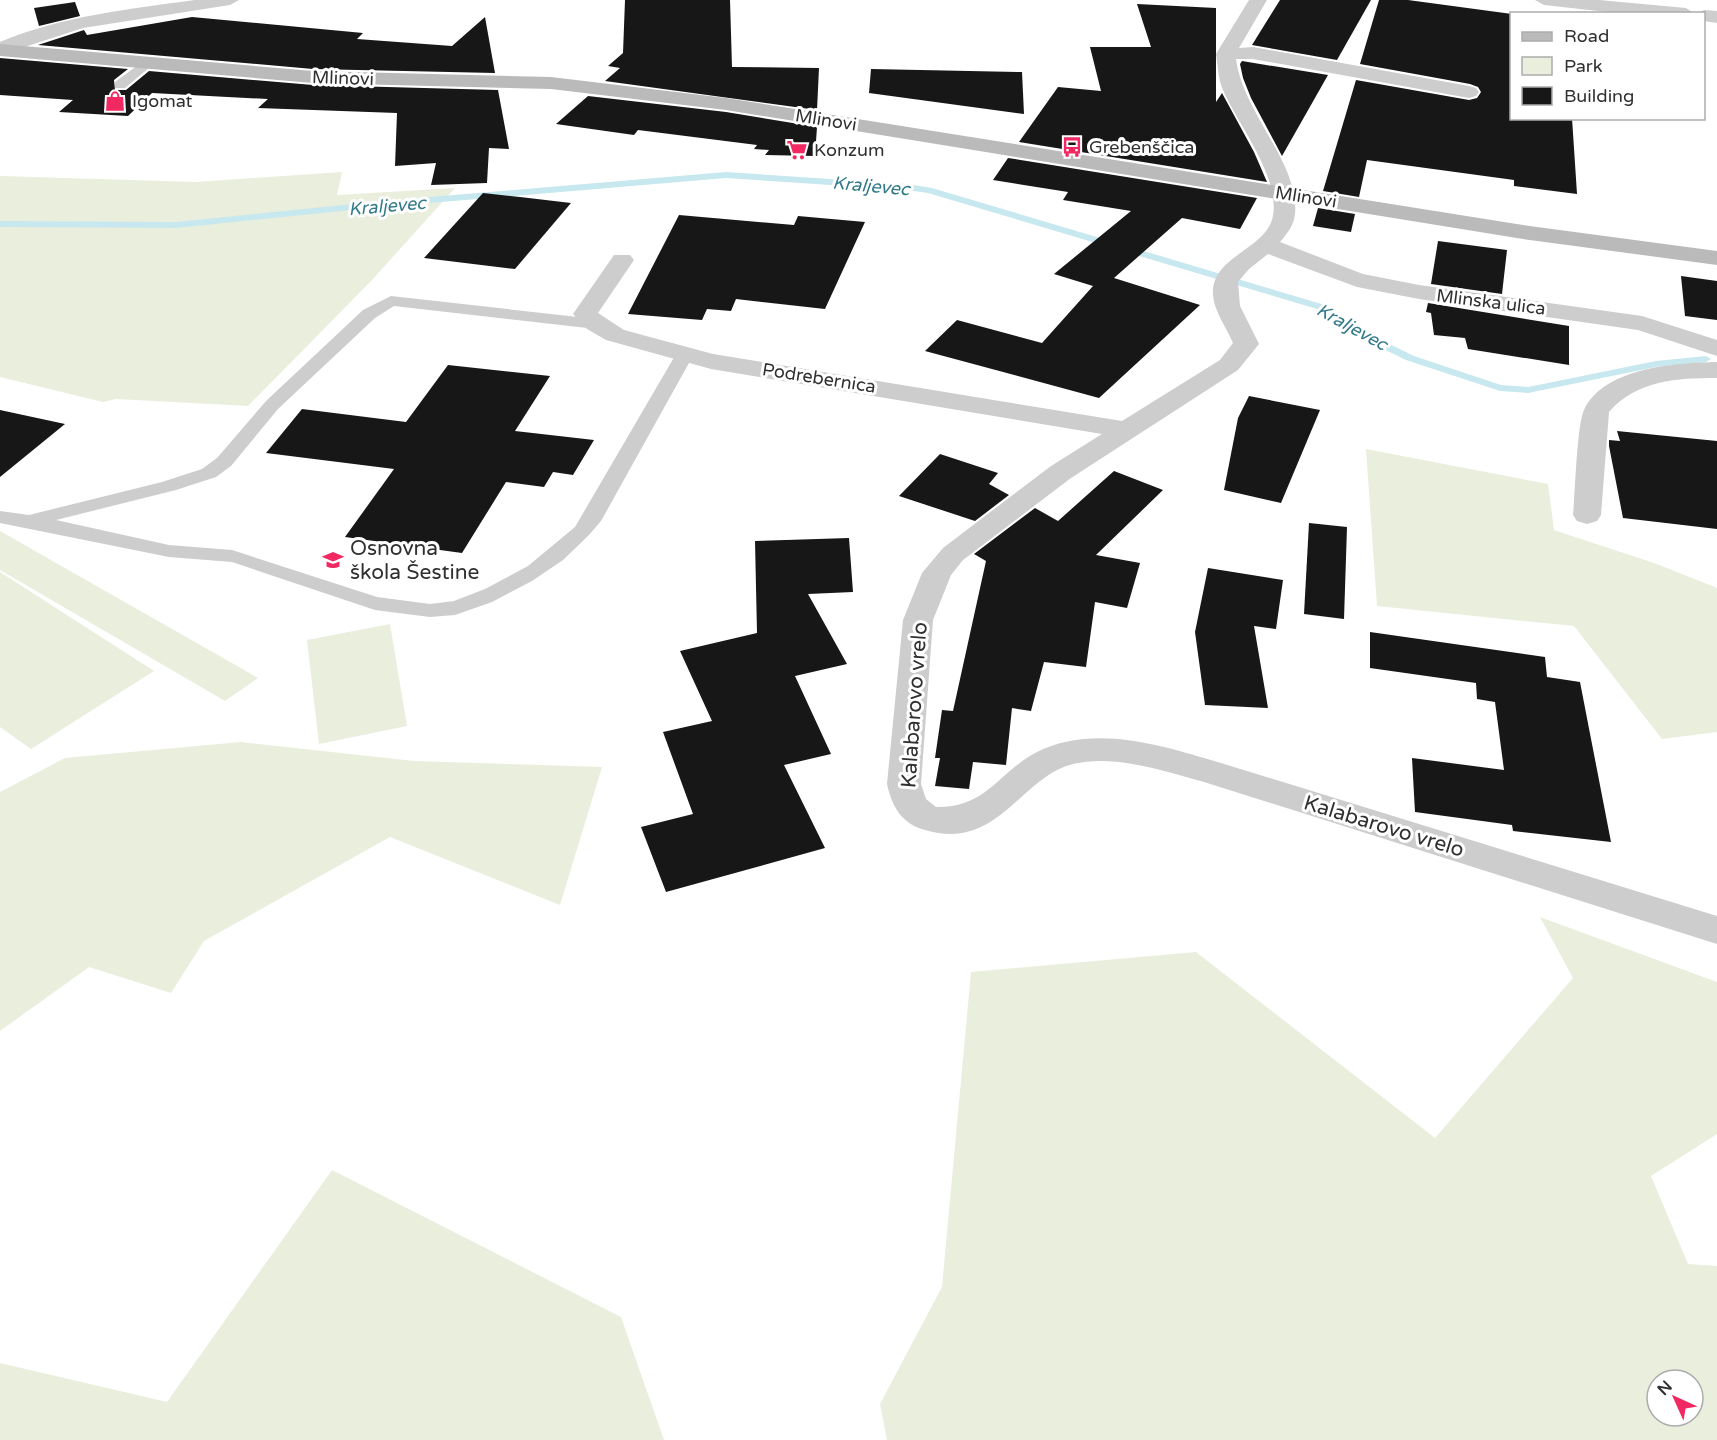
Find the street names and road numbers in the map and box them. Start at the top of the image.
street label: Mlinovi [312,66,374,90]
street label: Mlinovi [794,104,858,136]
street label: Mlinovi [1274,181,1338,213]
street label: Mlinska ulica [1435,284,1547,320]
street label: Podrebernica [761,358,877,398]
street label: Kalabarovo vrelo [896,621,933,789]
street label: Kalabarovo vrelo [1301,790,1467,863]

